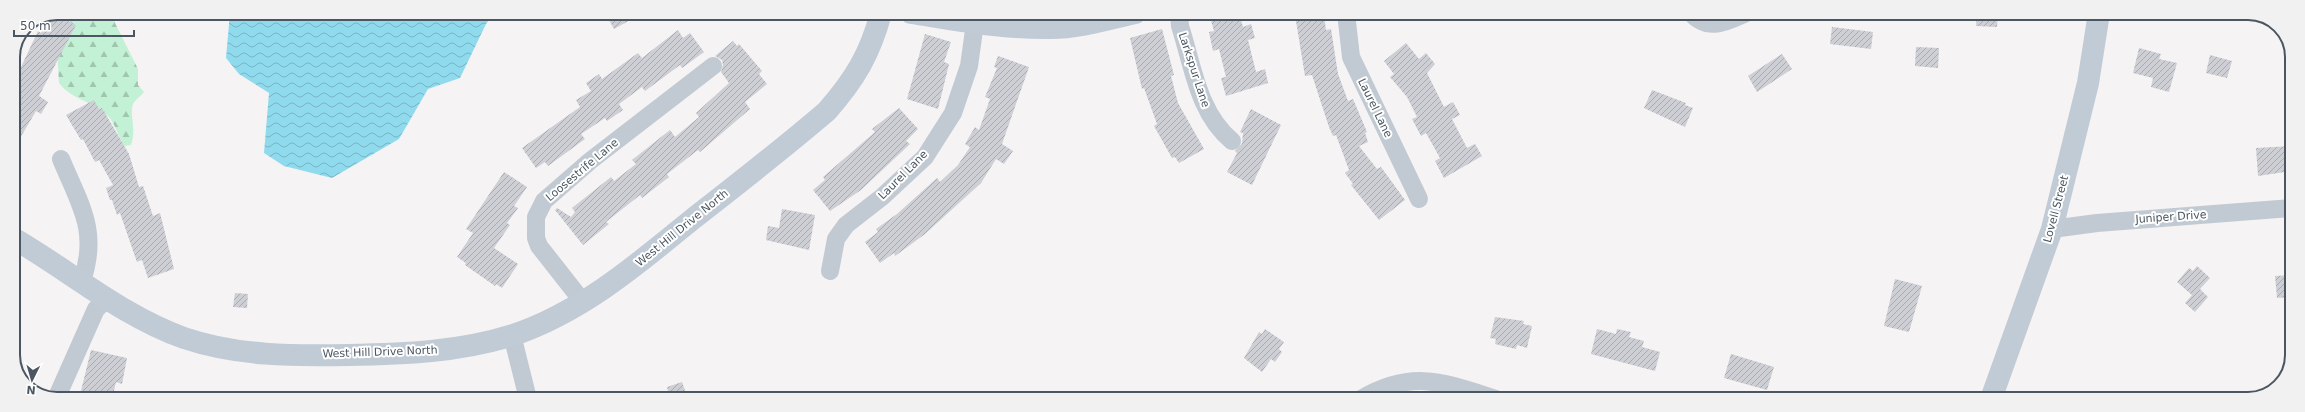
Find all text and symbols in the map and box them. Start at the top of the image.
scale bar [14,12,134,38]
text: 50 m [20,19,51,33]
street label: Larkspur Lane [1176,31,1212,109]
street label: Laurel Lane [1355,76,1395,140]
street label: Loosestrife Lane [543,136,621,204]
street label: Laurel Lane [876,148,930,202]
street label: Lovell Street [2041,173,2071,244]
street label: West Hill Drive North [633,187,731,269]
street label: Juniper Drive [2134,208,2207,226]
street label: West Hill Drive North [322,343,438,361]
north arrow [12,360,52,400]
text: N [26,383,36,396]

